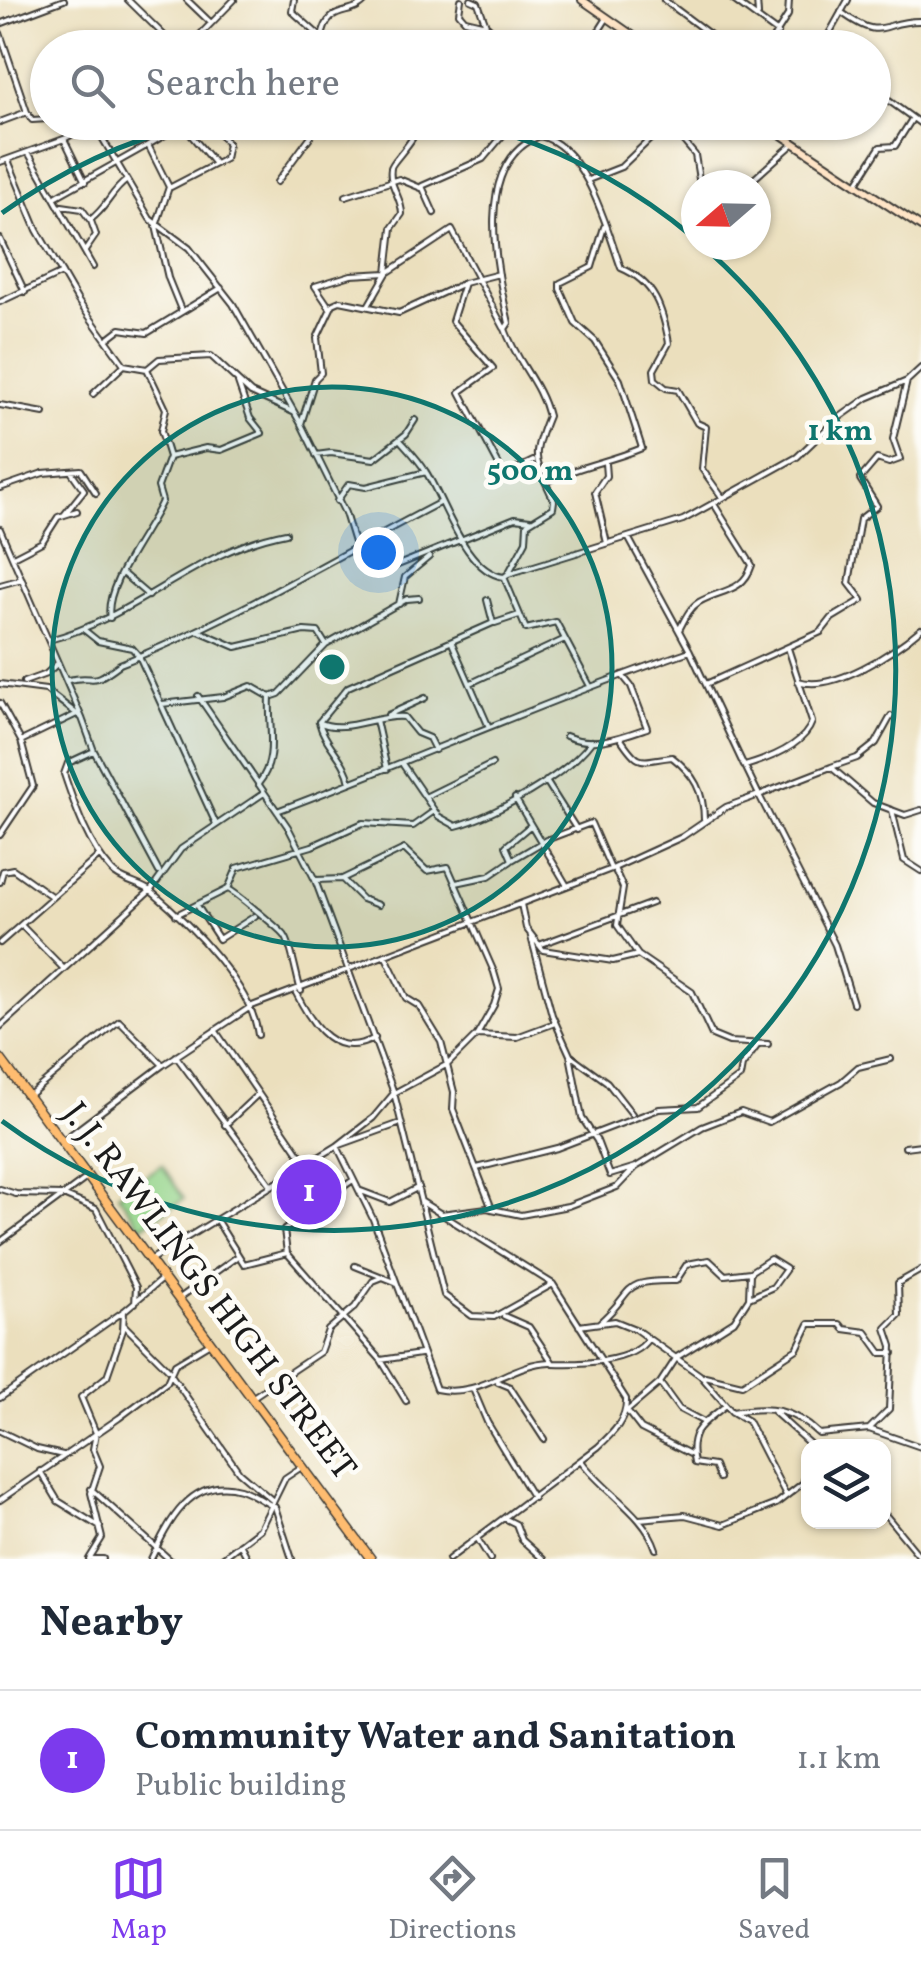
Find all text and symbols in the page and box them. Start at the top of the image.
search box [30,30,891,140]
icon: search [65,58,120,113]
text: Search here [145,59,340,112]
north arrow [681,170,771,260]
text: 1 km [807,411,873,453]
text: 500 m [487,451,573,493]
your location [353,527,404,578]
centre of rings [314,649,350,685]
street label: J. J. RAWLINGS HIGH STREET [50,1093,366,1491]
pin: 1 [276,1154,342,1230]
map controls [801,1439,891,1529]
button: layers [801,1439,891,1529]
text: Nearby [40,1595,183,1654]
text: Community Water and Sanitation [135,1712,736,1765]
text: 1 [66,1738,79,1782]
text: 1.1 km [796,1738,881,1782]
text: Public building [135,1765,347,1809]
tab: Map [111,1851,167,1950]
tab: Directions [388,1851,517,1950]
tab: Saved [738,1851,810,1950]

